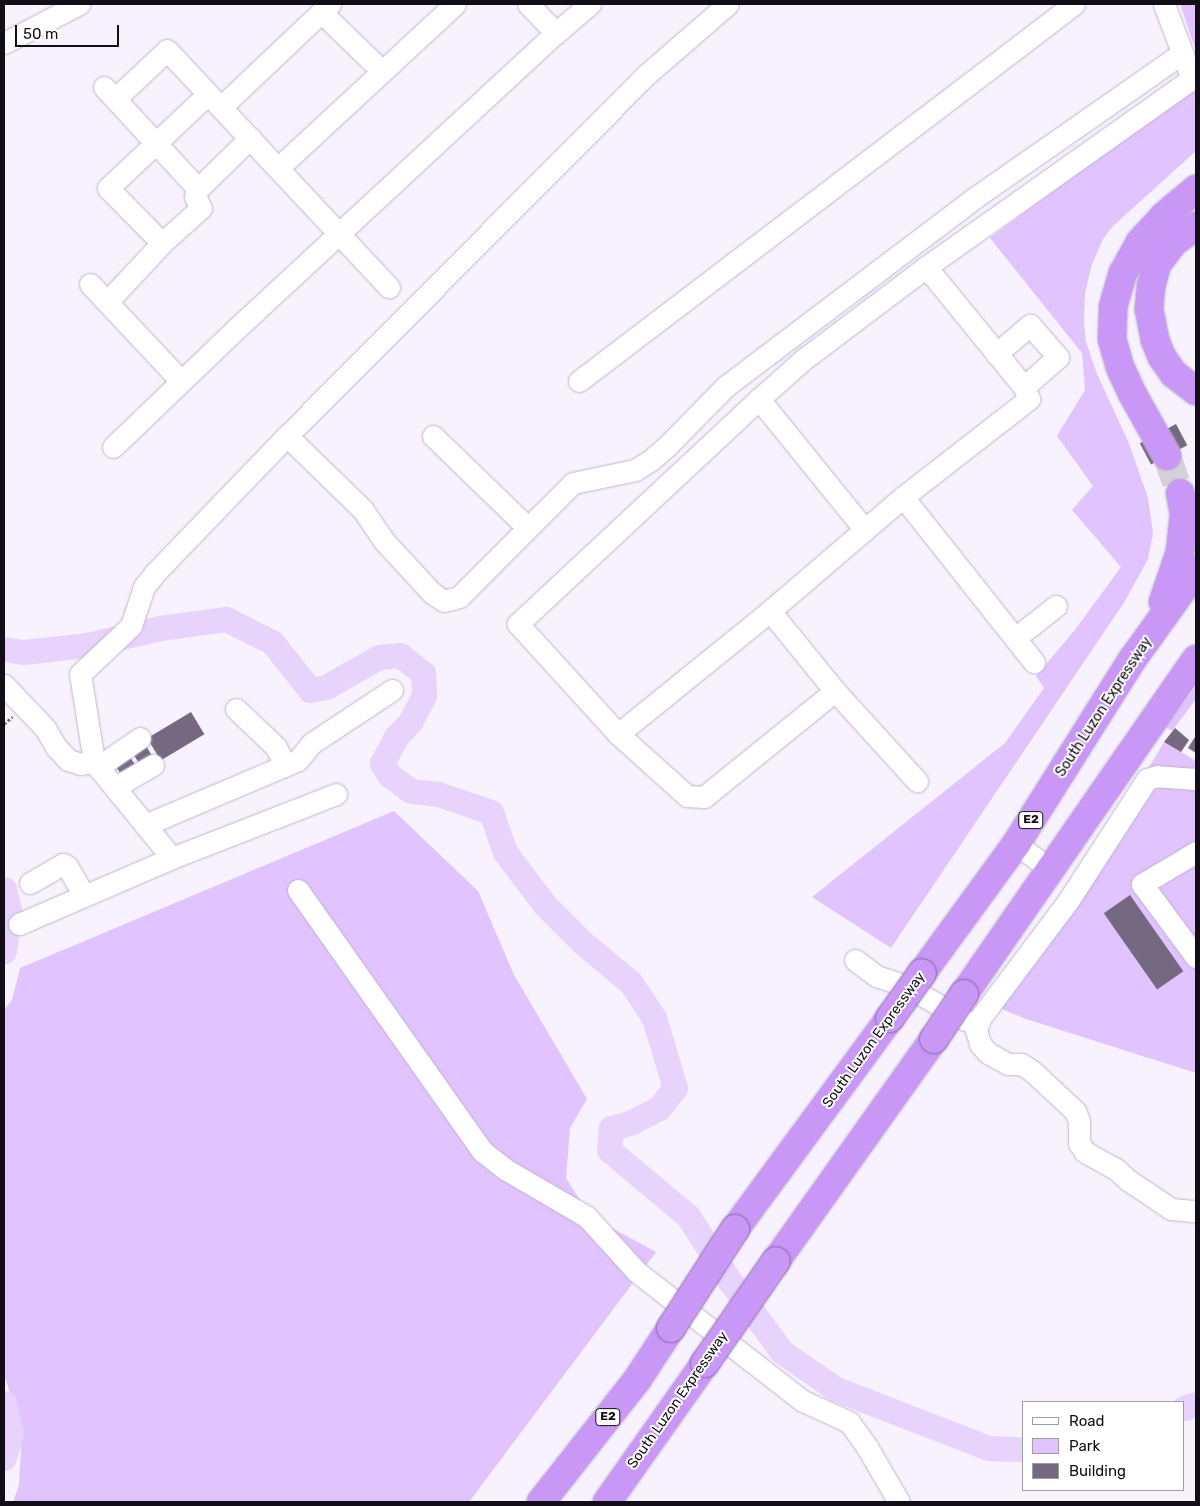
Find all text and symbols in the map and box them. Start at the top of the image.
scale bar [18,15,121,47]
text: 50 m [23,25,58,43]
street label: South Luzon Expressway [1052,634,1156,780]
road number: E2 [1017,810,1045,830]
street label: South Luzon Expressway [819,969,929,1111]
street label: South Luzon Expressway [624,1328,732,1472]
legend [1022,1401,1185,1491]
road number: E2 [594,1408,622,1426]
text: Road [1069,1412,1105,1430]
text: Park [1069,1437,1100,1455]
text: Building [1069,1462,1126,1480]

